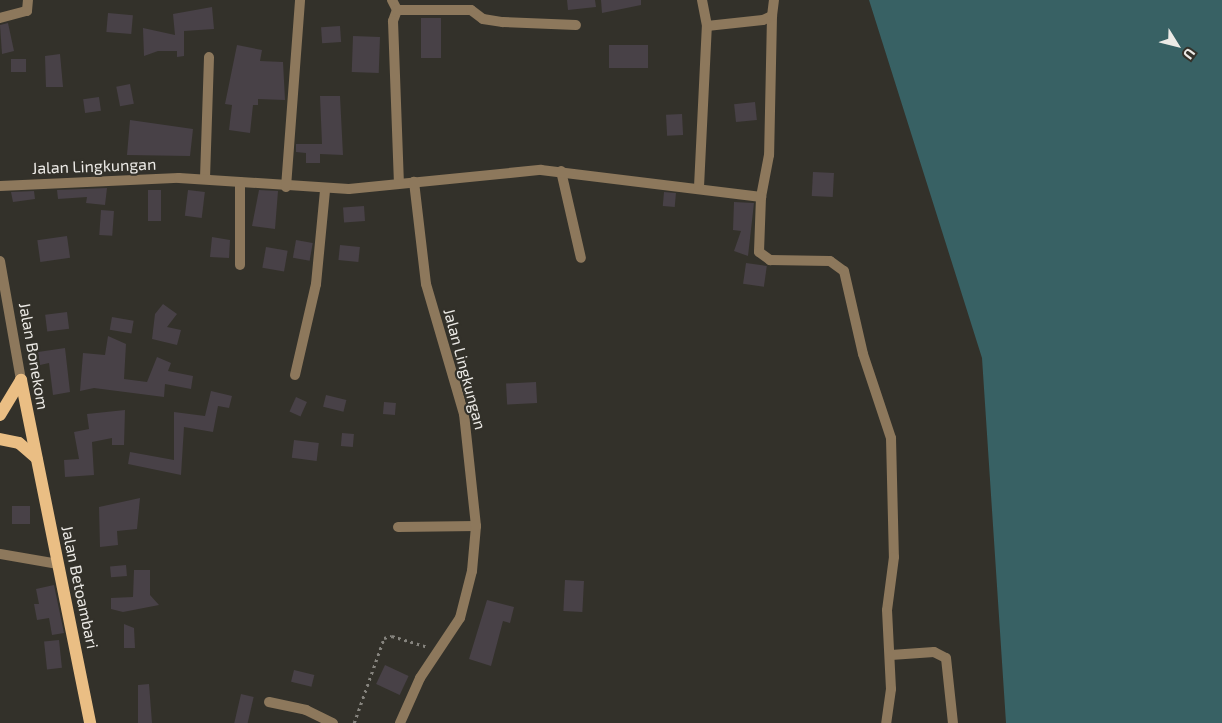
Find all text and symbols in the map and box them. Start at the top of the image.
north arrow [1152,20,1202,70]
text: U [1180,45,1199,63]
street label: Jalan Lingkungan [31,154,157,178]
street label: Jalan Bonekom [15,301,53,411]
street label: Jalan Lingkungan [440,306,490,432]
street label: Jalan Betoambari [58,524,102,650]

